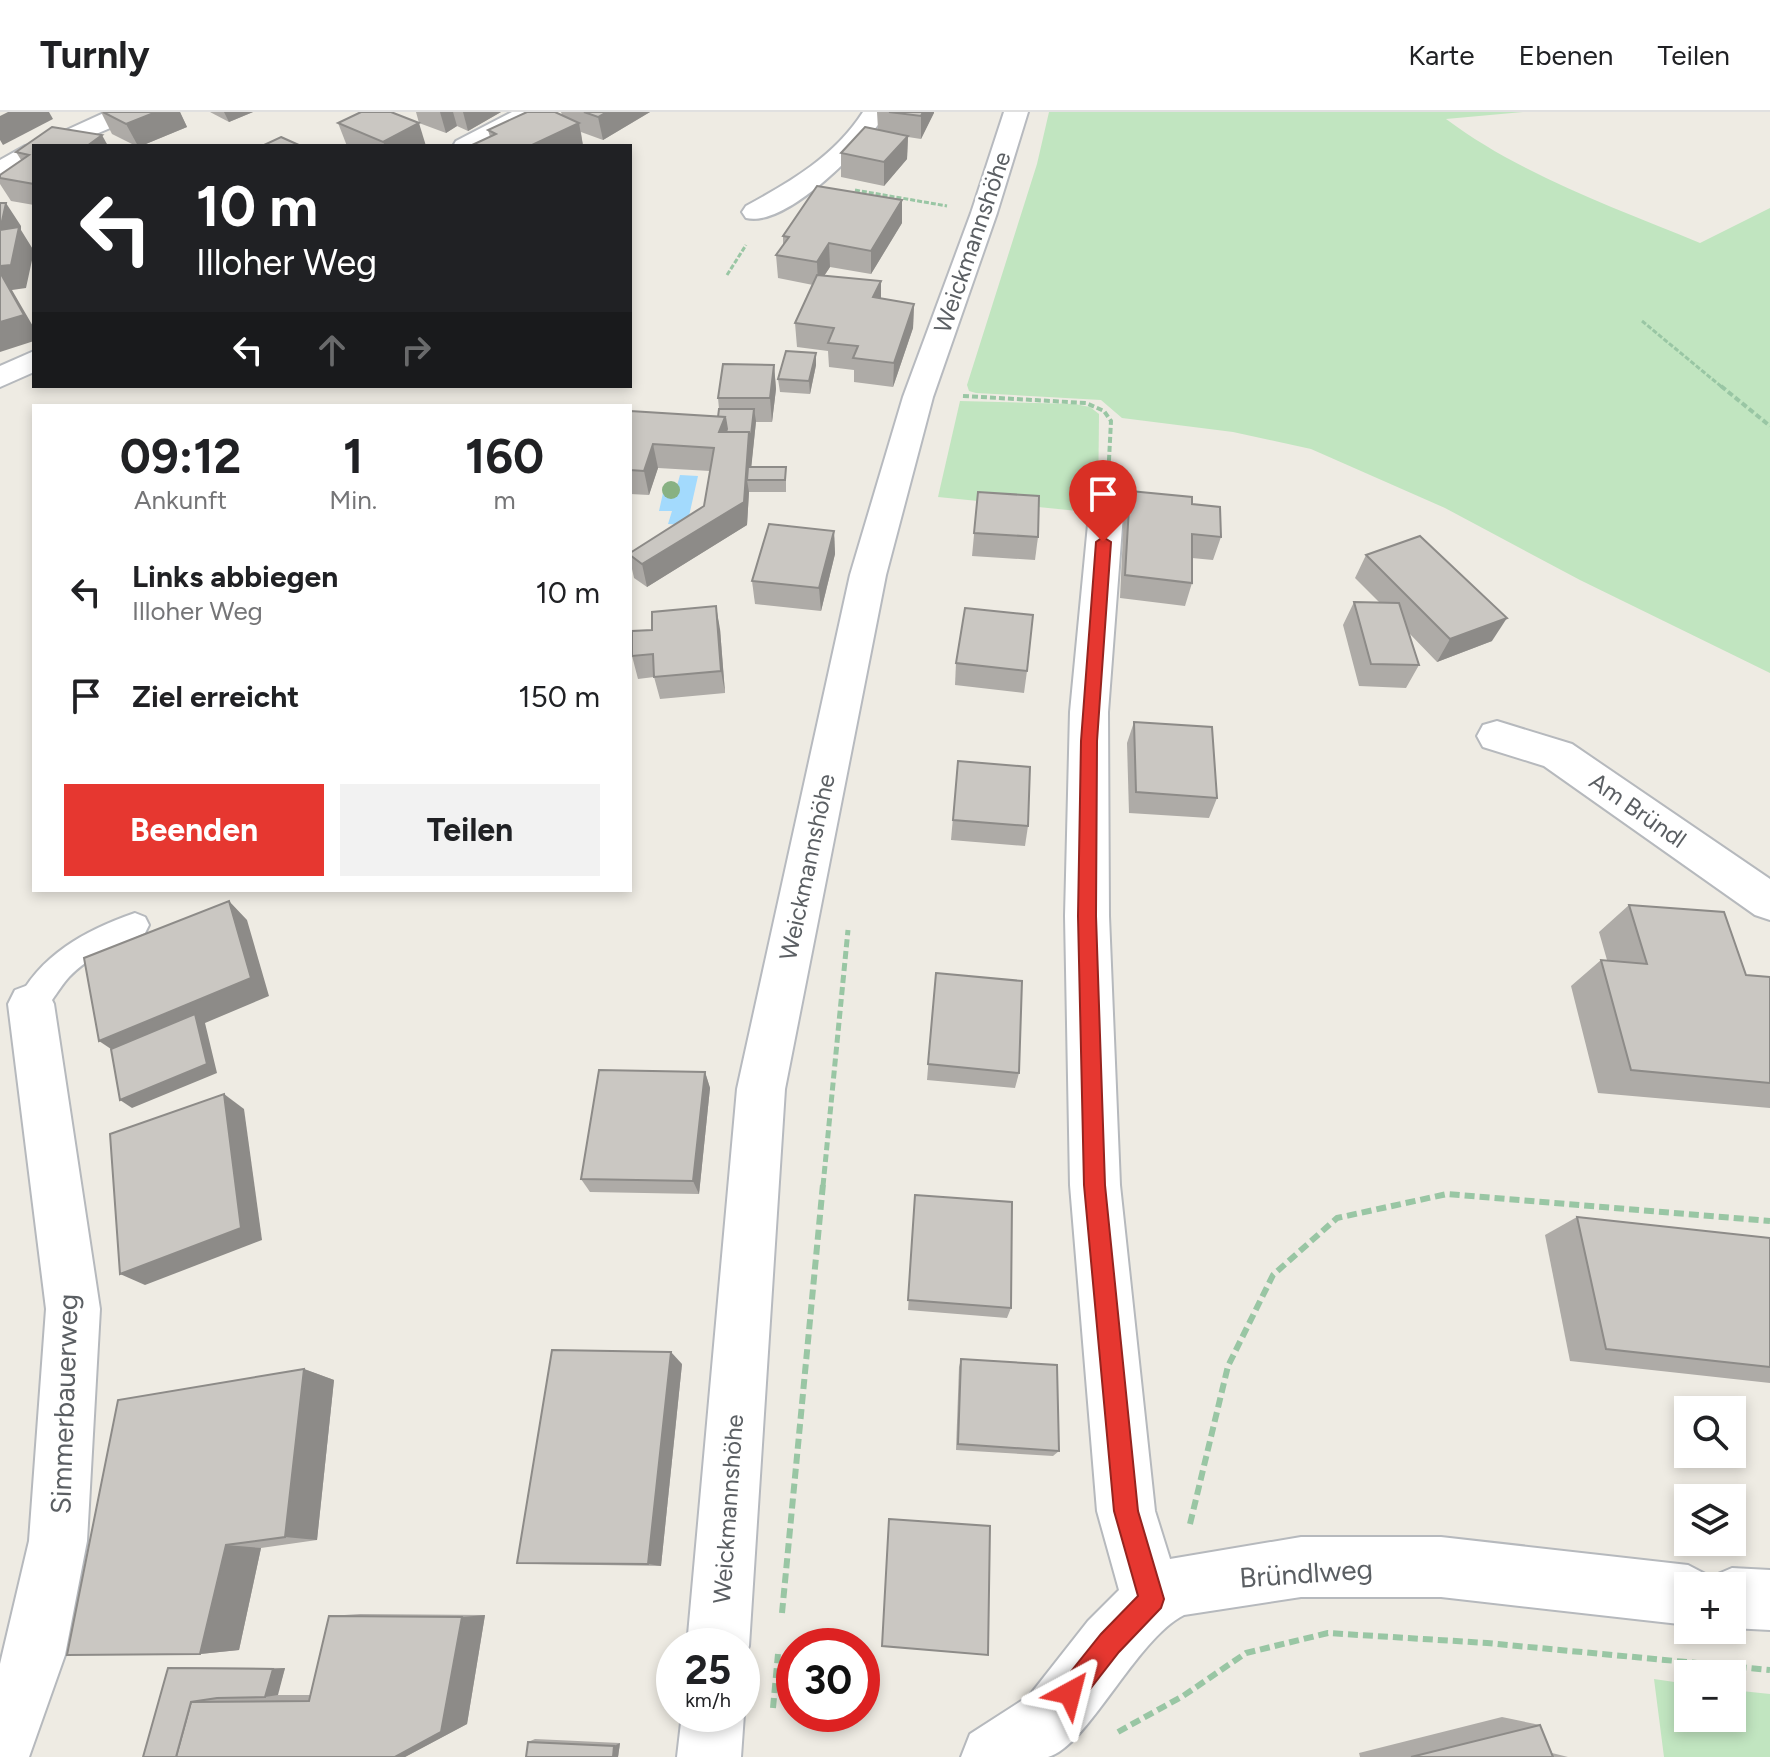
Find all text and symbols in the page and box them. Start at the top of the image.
text: Turnly [40,32,150,78]
text: Karte [1408,38,1475,72]
text: Ebenen [1519,38,1613,72]
text: Teilen [1657,38,1730,72]
street label: Weickmannshöhe [927,148,1017,336]
text: 10 m [196,173,318,240]
icon: left [64,176,168,280]
text: Illoher Weg [196,241,377,284]
icon: left [226,328,270,372]
icon: ahead [310,328,354,372]
icon: right [394,328,438,372]
text: 09:12 [120,427,241,485]
text: 1 [343,427,363,485]
text: 160 [465,427,544,485]
pin [1069,460,1137,542]
icon: arrive [1081,472,1125,516]
text: Ankunft [134,484,227,516]
text: Min. [329,484,377,516]
text: m [493,484,516,516]
text: Links abbiegen [132,558,338,595]
icon: left [64,570,108,614]
text: 10 m [535,574,600,611]
text: Illoher Weg [132,595,263,627]
icon: arrive [64,674,108,718]
text: Ziel erreicht [132,678,299,715]
text: 150 m [518,678,600,715]
street label: Am Bründl [1584,766,1692,854]
street label: Weickmannshöhe [773,771,841,963]
button: Beenden [64,784,324,876]
button: Teilen [340,784,600,876]
street label: Simmerbauerweg [43,1293,85,1515]
map controls [1674,1396,1746,1732]
button: search [1674,1396,1746,1468]
street label: Weickmannshöhe [707,1413,749,1605]
button: layers [1674,1484,1746,1556]
street label: Bründlweg [1238,1551,1374,1595]
button: + [1674,1572,1746,1644]
speed limit sign: 30 [776,1628,880,1732]
text: 25 [685,1646,731,1694]
position arrow [1028,1651,1112,1735]
button: − [1674,1660,1746,1732]
text: km/h [685,1688,731,1712]

